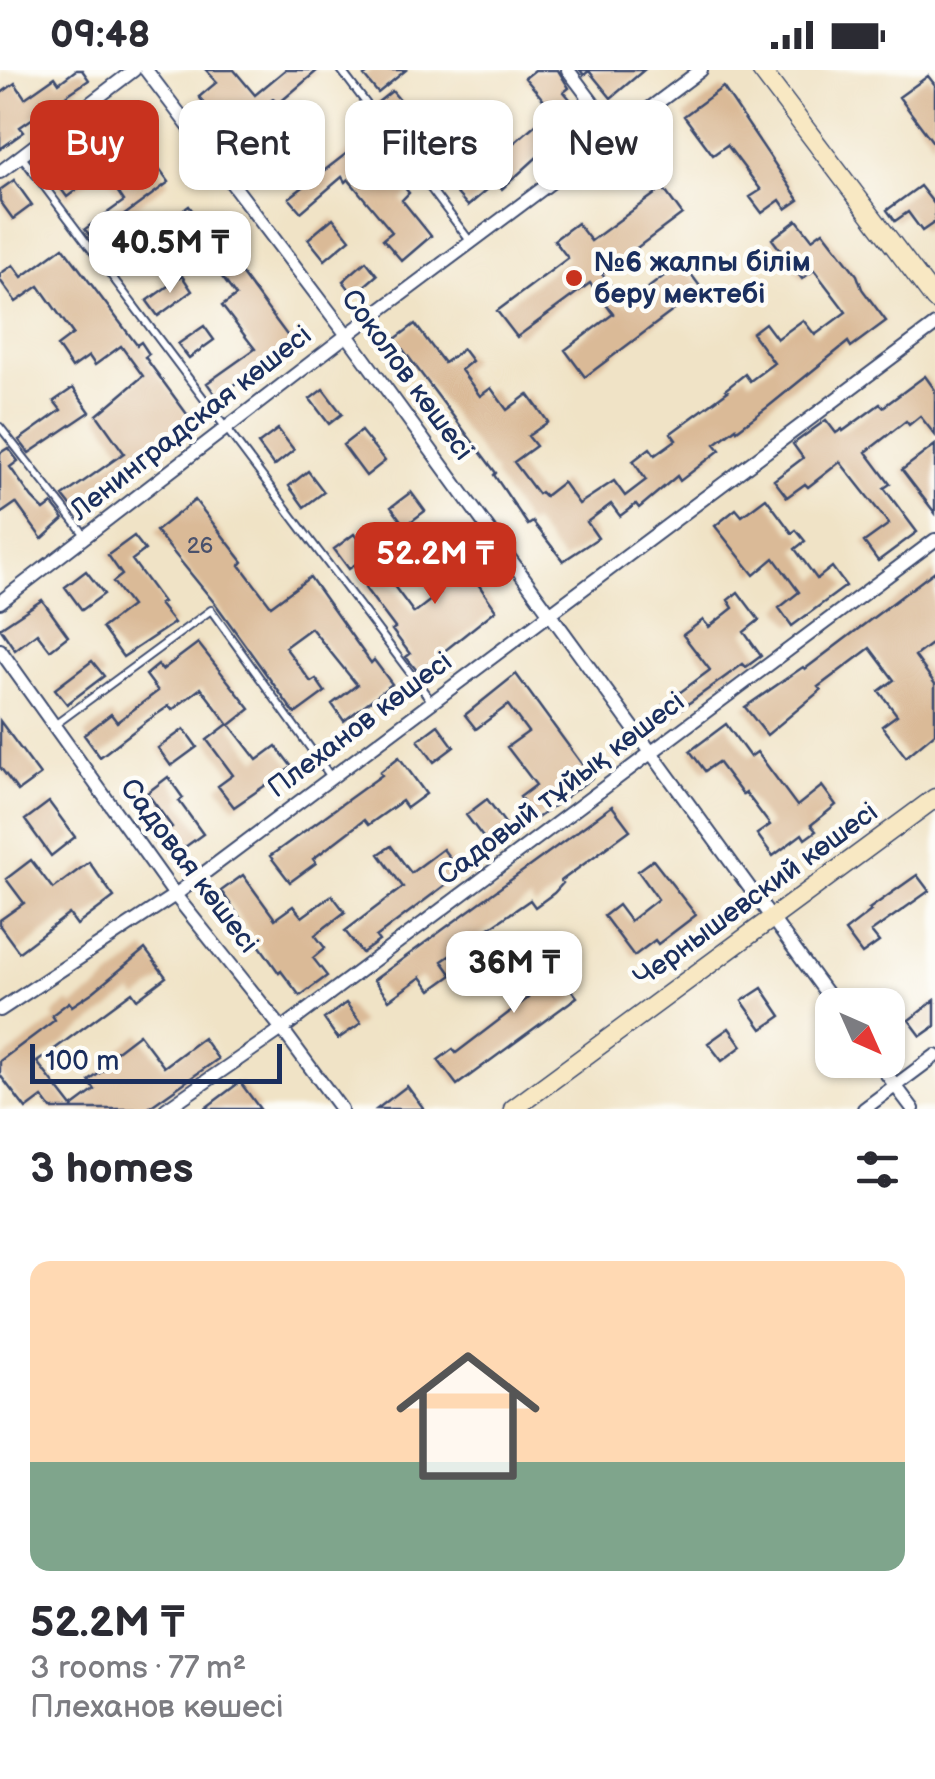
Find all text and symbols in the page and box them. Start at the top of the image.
text: 09:48 [50,13,150,58]
chip: Buy [30,100,159,190]
chip: Rent [179,100,325,190]
chip: Filters [345,100,513,190]
chip: New [533,100,673,190]
pin: 40.5M ₸ [78,211,262,296]
text: 40.5M ₸ [111,224,229,263]
place label: №6 жалпы білім беру мектебі [594,246,811,311]
marker: №6 жалпы білім беру мектебі [563,267,585,289]
street label: Соколов көшесі [334,283,480,467]
street label: Ленинградская көшесі [63,319,318,528]
pin: 52.2M ₸ [343,522,527,607]
house number: 26 [187,533,213,560]
text: 52.2M ₸ [376,535,494,574]
street label: Плеханов көшесі [261,645,459,805]
street label: Садовый тұйық көшесі [431,685,691,893]
street label: Садовая көшесі [113,773,265,959]
street label: Чернышевский көшесі [628,795,884,995]
pin: 36M ₸ [444,931,584,1016]
text: 36M ₸ [468,944,560,983]
north arrow [815,988,905,1078]
map controls [815,988,905,1078]
scale bar [30,1039,282,1084]
text: 100 m [45,1045,119,1078]
icon: filters [850,1142,905,1197]
text: 3 homes [30,1144,193,1195]
icon: home [378,1326,558,1506]
text: 52.2M ₸ [30,1598,184,1649]
text: 3 rooms · 77 m² [30,1649,246,1688]
text: Плеханов көшесі [30,1688,284,1727]

